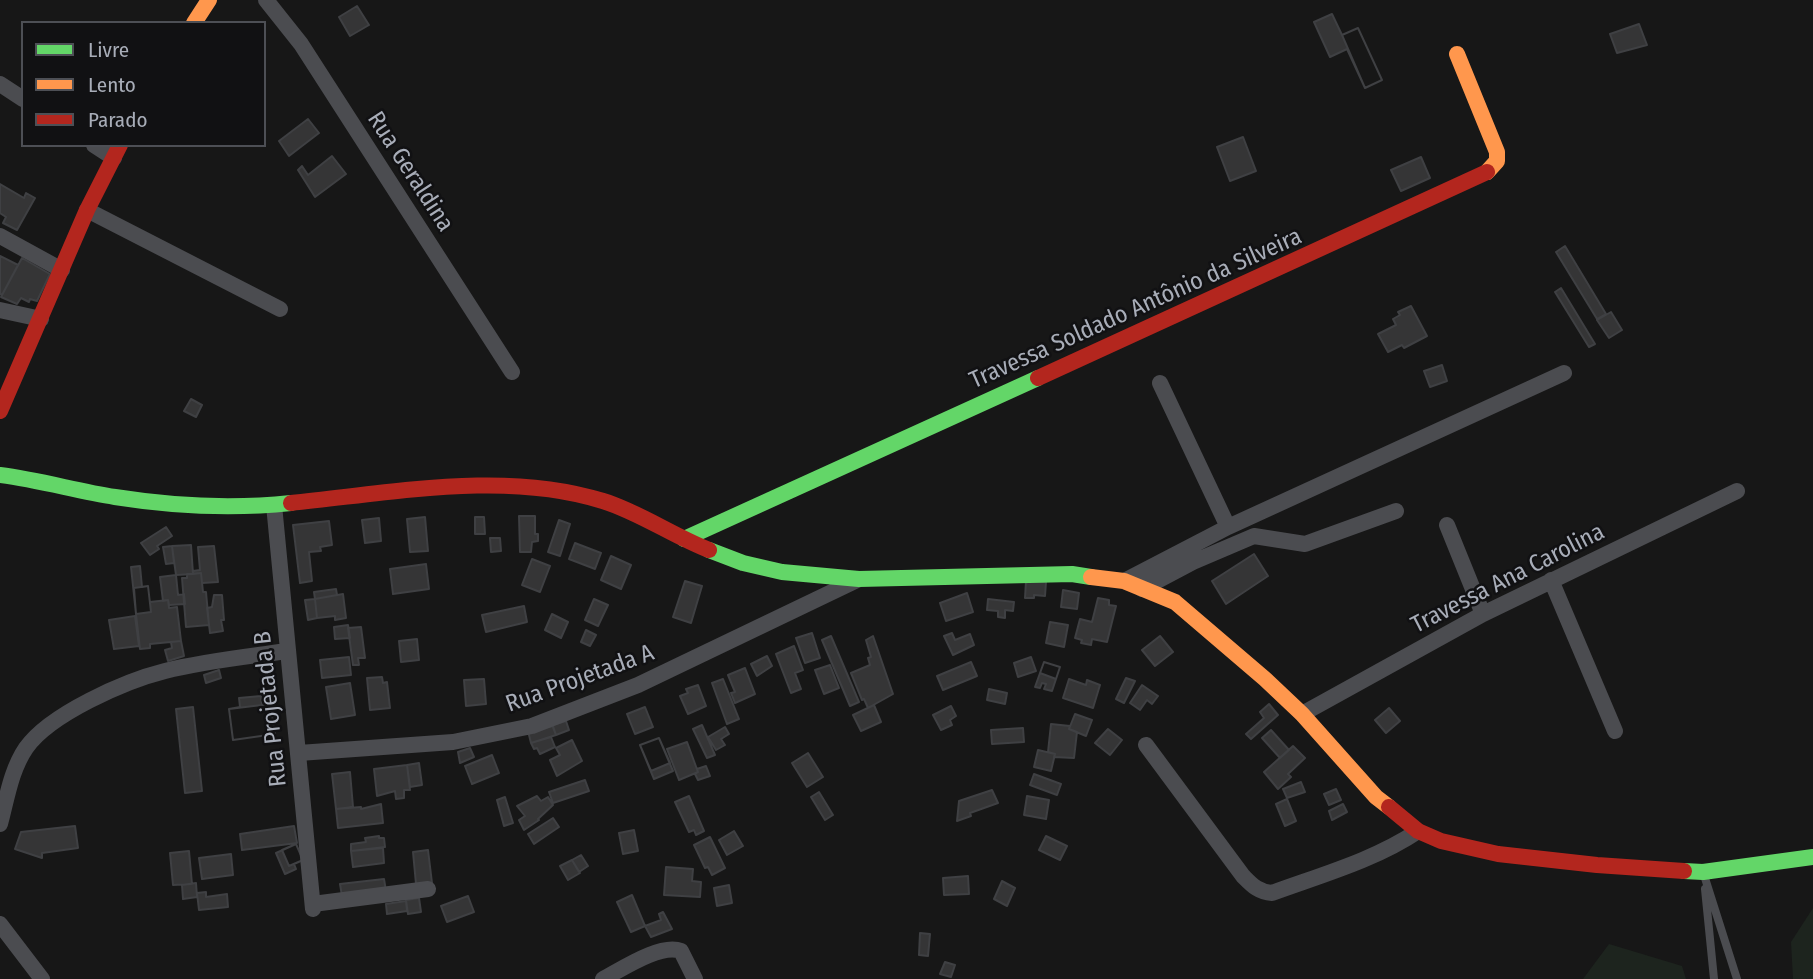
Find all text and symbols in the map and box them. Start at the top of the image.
legend [21,21,266,147]
text: Livre [88,37,129,63]
text: Lento [88,72,136,98]
text: Parado [88,107,147,133]
street label: Rua Geraldina [361,107,459,237]
street label: Travessa Soldado Antônio da Silveira [966,223,1306,395]
street label: Travessa Ana Carolina [1407,518,1609,640]
street label: Rua Projetada B [249,630,293,788]
street label: Rua Projetada A [502,639,658,719]

